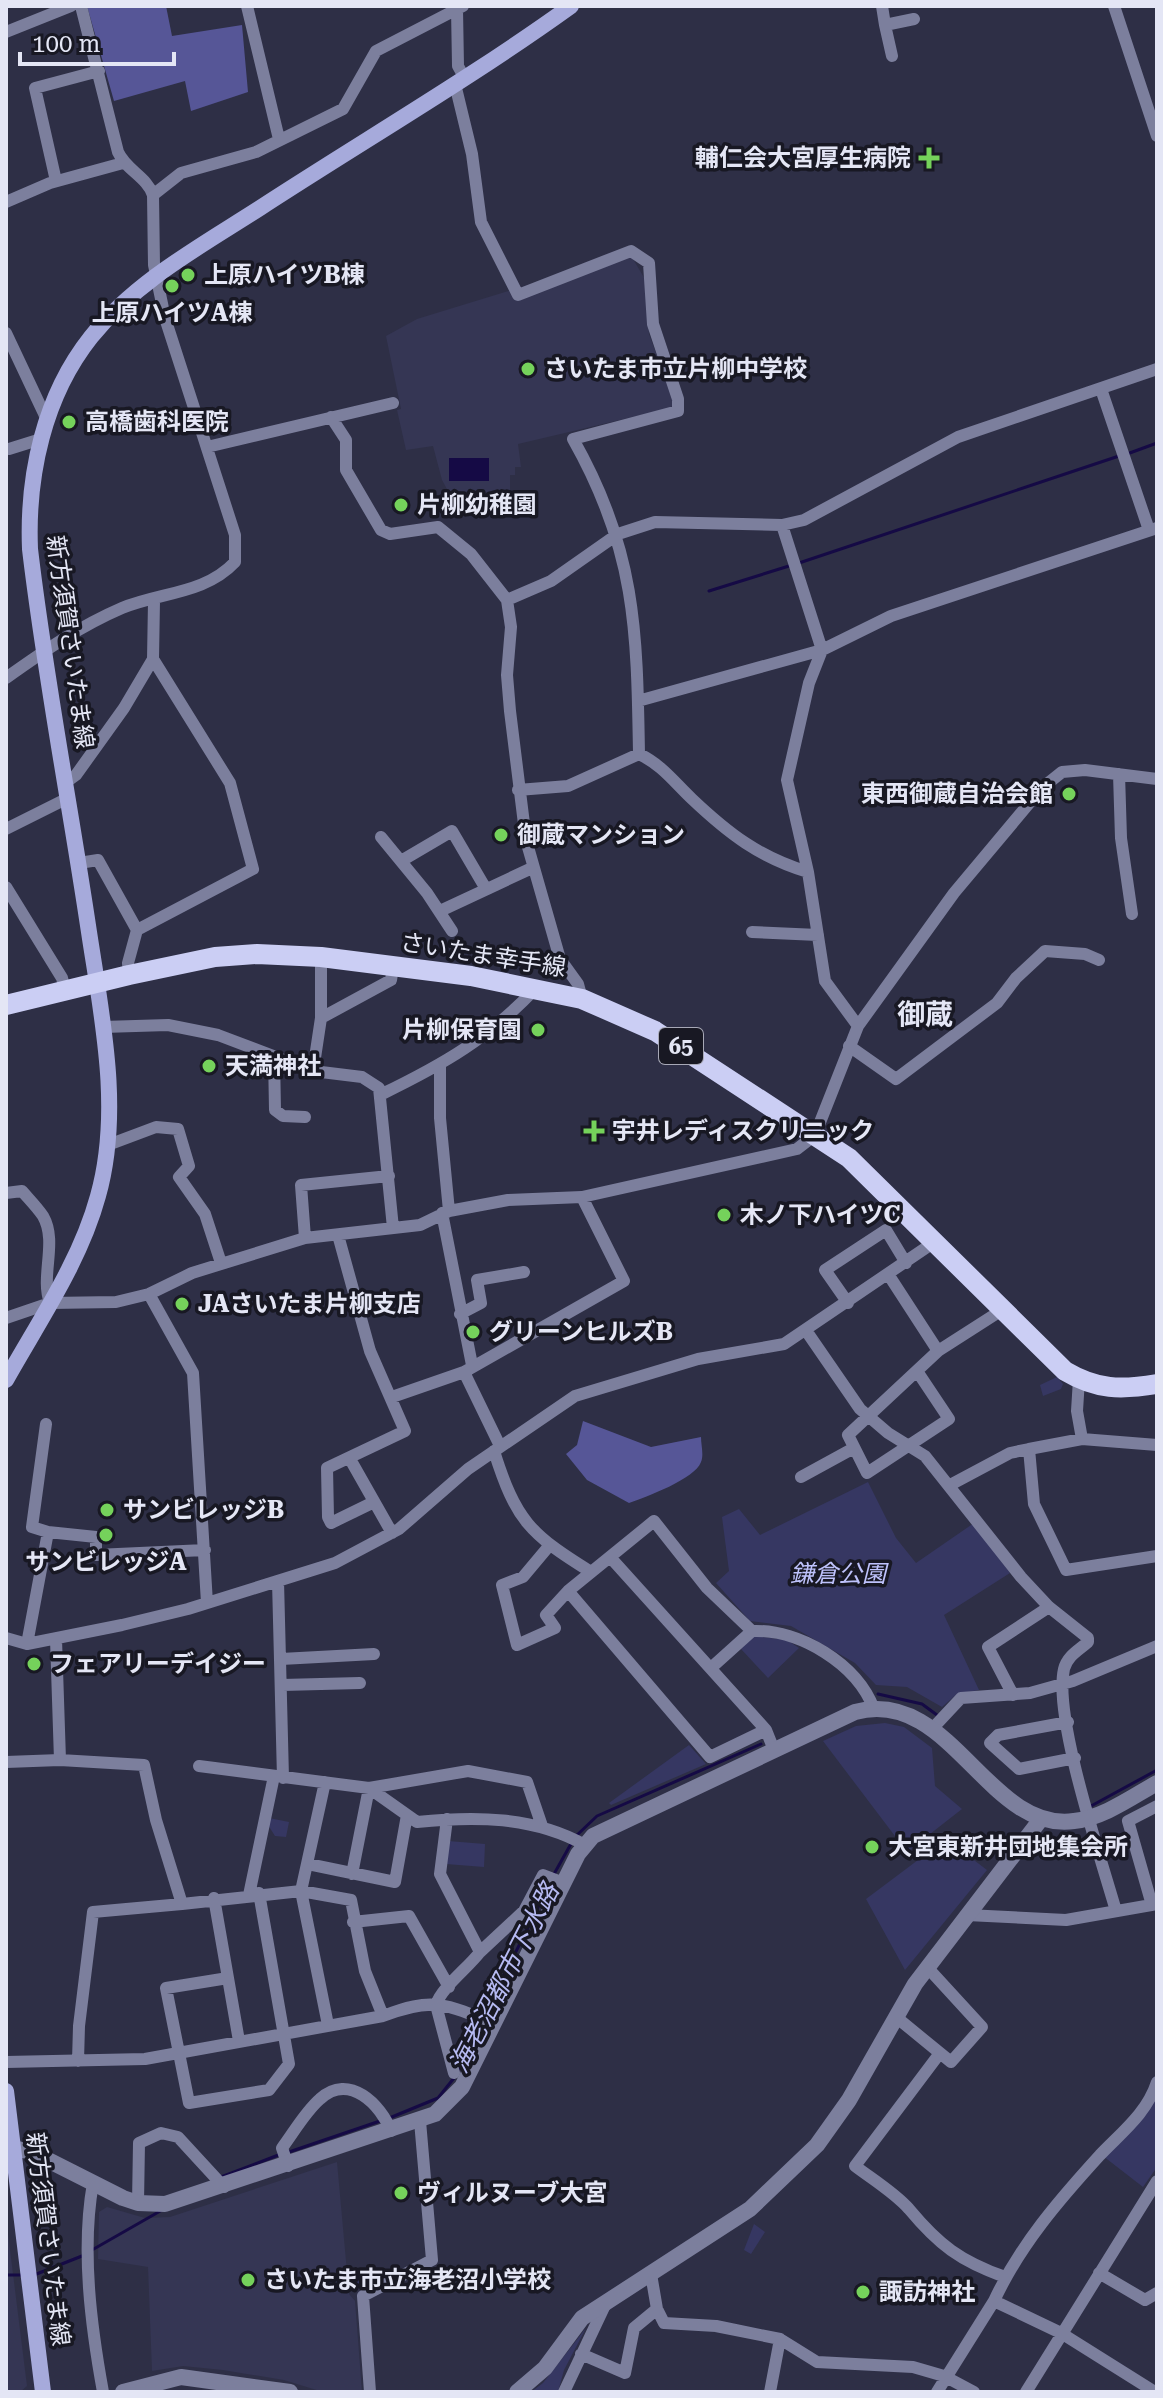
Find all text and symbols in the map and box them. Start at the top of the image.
scale bar [20,16,174,66]
text: 100 m [32,30,100,58]
place label: 輔仁会大宮厚生病院 [695,144,911,172]
marker: 輔仁会大宮厚生病院 [918,147,940,169]
place label: 上原ハイツB棟 [204,261,365,289]
marker: 上原ハイツB棟 [179,266,197,284]
marker: 上原ハイツA棟 [163,277,181,295]
place label: 上原ハイツA棟 [92,299,252,327]
place label: さいたま市立片柳中学校 [544,355,807,383]
marker: さいたま市立片柳中学校 [519,360,537,378]
place label: 高橋歯科医院 [85,408,229,436]
marker: 高橋歯科医院 [60,413,78,431]
place label: 片柳幼稚園 [417,491,537,519]
marker: 片柳幼稚園 [392,496,410,514]
street label: 新方須賀さいたま線 [41,533,99,751]
place label: 東西御蔵自治会館 [861,780,1053,808]
marker: 東西御蔵自治会館 [1060,785,1078,803]
place label: 御蔵マンション [517,821,685,849]
marker: 御蔵マンション [492,826,510,844]
street label: さいたま幸手線 [398,928,568,982]
district label: 御蔵 [897,998,953,1031]
place label: 片柳保育園 [402,1016,522,1044]
marker: 片柳保育園 [529,1021,547,1039]
road number: 65 [659,1028,703,1064]
place label: 天満神社 [225,1052,321,1080]
marker: 天満神社 [200,1057,218,1075]
place label: 宇井レディスクリニック [612,1117,874,1145]
marker: 宇井レディスクリニック [583,1120,605,1142]
place label: 木ノ下ハイツC [740,1201,901,1229]
marker: 木ノ下ハイツC [715,1206,733,1224]
place label: JAさいたま片柳支店 [198,1290,421,1318]
marker: JAさいたま片柳支店 [173,1295,191,1313]
place label: グリーンヒルズB [489,1318,673,1346]
marker: グリーンヒルズB [464,1323,482,1341]
place label: サンビレッジB [123,1496,284,1524]
marker: サンビレッジB [98,1501,116,1519]
marker: サンビレッジA [97,1526,115,1544]
place label: サンビレッジA [25,1548,187,1576]
park label: 鎌倉公園 [790,1560,889,1588]
place label: フェアリーデイジー [50,1650,266,1678]
marker: フェアリーデイジー [25,1655,43,1673]
place label: 大宮東新井団地集会所 [888,1833,1128,1861]
marker: 大宮東新井団地集会所 [863,1838,881,1856]
water label: 海老沼都市下水路 [443,1877,565,2077]
street label: 新方須賀さいたま線 [21,2130,75,2348]
place label: ヴィルヌーブ大宮 [417,2179,608,2207]
marker: ヴィルヌーブ大宮 [392,2184,410,2202]
place label: さいたま市立海老沼小学校 [264,2266,551,2294]
marker: さいたま市立海老沼小学校 [239,2271,257,2289]
place label: 諏訪神社 [879,2278,975,2306]
marker: 諏訪神社 [854,2283,872,2301]

